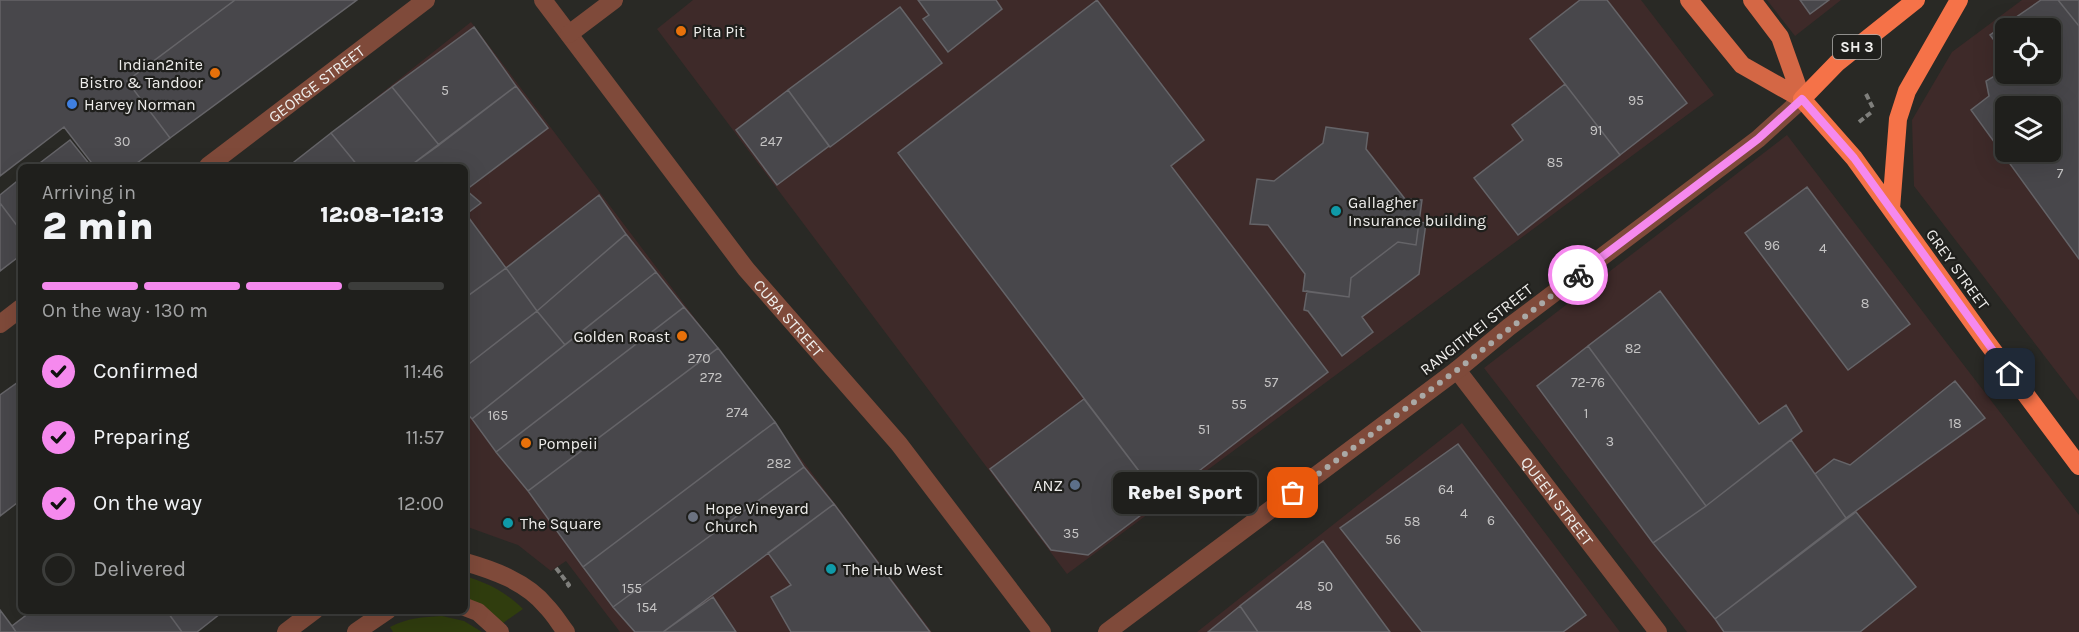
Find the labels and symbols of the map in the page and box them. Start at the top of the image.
place label: Pita Pit [693,22,745,41]
marker: Pita Pit [674,24,688,38]
road number: SH 3 [1833,35,1881,59]
street label: GEORGE STREET [265,41,368,127]
place label: Indian2nite Bistro & Tandoor [79,55,203,92]
marker: Indian2nite Bistro & Tandoor [208,66,222,80]
house number: 5 [441,82,449,99]
house number: 95 [1628,92,1644,109]
place label: Harvey Norman [84,95,196,114]
marker: Harvey Norman [65,97,79,111]
house number: 91 [1590,122,1602,139]
house number: 30 [114,133,130,150]
house number: 247 [760,133,783,150]
house number: 85 [1547,154,1563,171]
house number: 7 [2057,165,2064,182]
place label: Gallagher Insurance building [1348,193,1486,230]
marker: Gallagher Insurance building [1329,204,1343,218]
street label: GREY STREET [1922,225,1993,313]
house number: 96 [1764,237,1780,254]
house number: 4 [1819,240,1827,257]
courier [1548,245,1608,305]
street label: CUBA STREET [749,276,827,361]
street label: RANGITIKEI STREET [1416,280,1536,379]
house number: 8 [1861,295,1869,312]
place label: Golden Roast [574,327,670,346]
marker: Golden Roast [675,329,689,343]
house number: 82 [1625,340,1641,357]
pin [1984,348,2035,399]
house number: 270 [688,350,711,367]
house number: 272 [700,369,722,386]
house number: 57 [1264,374,1279,391]
house number: 72-76 [1571,374,1605,391]
house number: 55 [1231,396,1247,413]
house number: 274 [726,404,748,421]
house number: 1 [1584,405,1588,422]
house number: 165 [488,407,508,424]
house number: 18 [1948,415,1962,432]
house number: 51 [1198,421,1210,438]
house number: 3 [1606,433,1614,450]
place label: Pompeii [538,434,598,453]
marker: Pompeii [519,436,533,450]
street label: QUEEN STREET [1517,453,1597,550]
house number: 282 [767,455,791,472]
pin [1267,467,1318,518]
callout: Rebel Sport [1113,472,1257,514]
place label: ANZ [1033,476,1063,495]
marker: ANZ [1068,478,1082,492]
house number: 64 [1438,481,1454,498]
place label: Hope Vineyard Church [705,499,809,536]
house number: 4 [1460,505,1468,522]
marker: Hope Vineyard Church [686,510,700,524]
house number: 6 [1487,512,1495,529]
house number: 58 [1404,513,1420,530]
place label: The Square [520,514,601,533]
marker: The Square [501,516,515,530]
house number: 35 [1063,525,1079,542]
house number: 56 [1385,531,1401,548]
place label: The Hub West [843,560,943,579]
marker: The Hub West [824,562,838,576]
house number: 50 [1317,578,1333,595]
house number: 155 [622,580,642,597]
house number: 48 [1296,597,1312,614]
house number: 154 [637,599,657,616]

